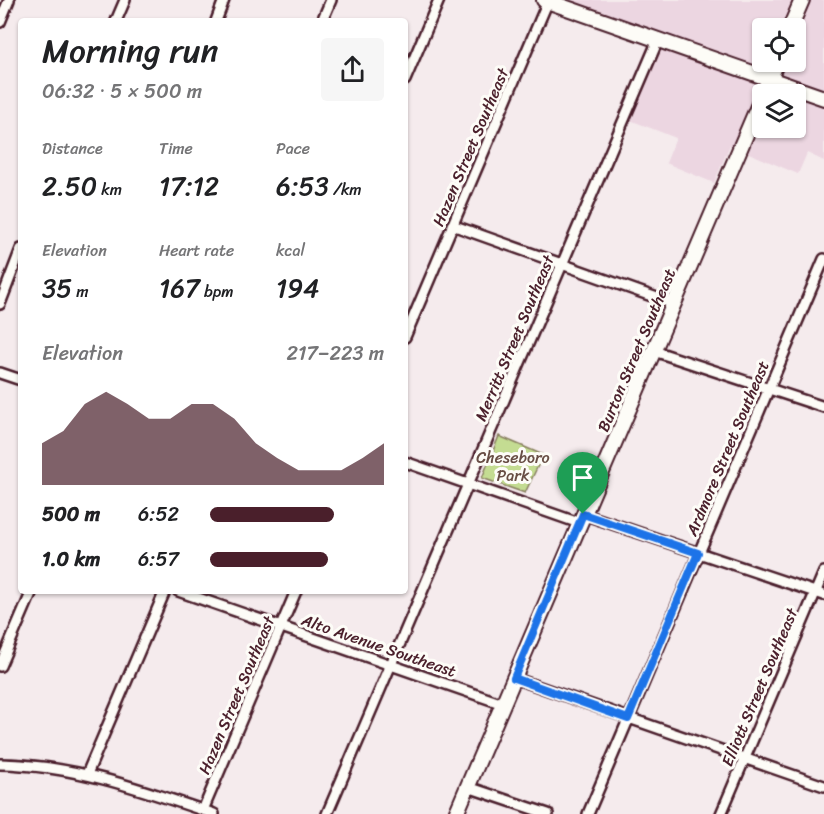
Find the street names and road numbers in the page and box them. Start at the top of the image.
street label: Hazen Street Southeast [424,63,517,231]
street label: Merritt Street Southeast [466,250,563,426]
street label: Burton Street Southeast [589,264,684,437]
street label: Ardmore Street Southeast [677,356,778,541]
street label: Elliott Street Southeast [713,603,806,771]
street label: Alto Avenue Southeast [297,605,460,686]
street label: Hazen Street Southeast [190,611,283,779]

